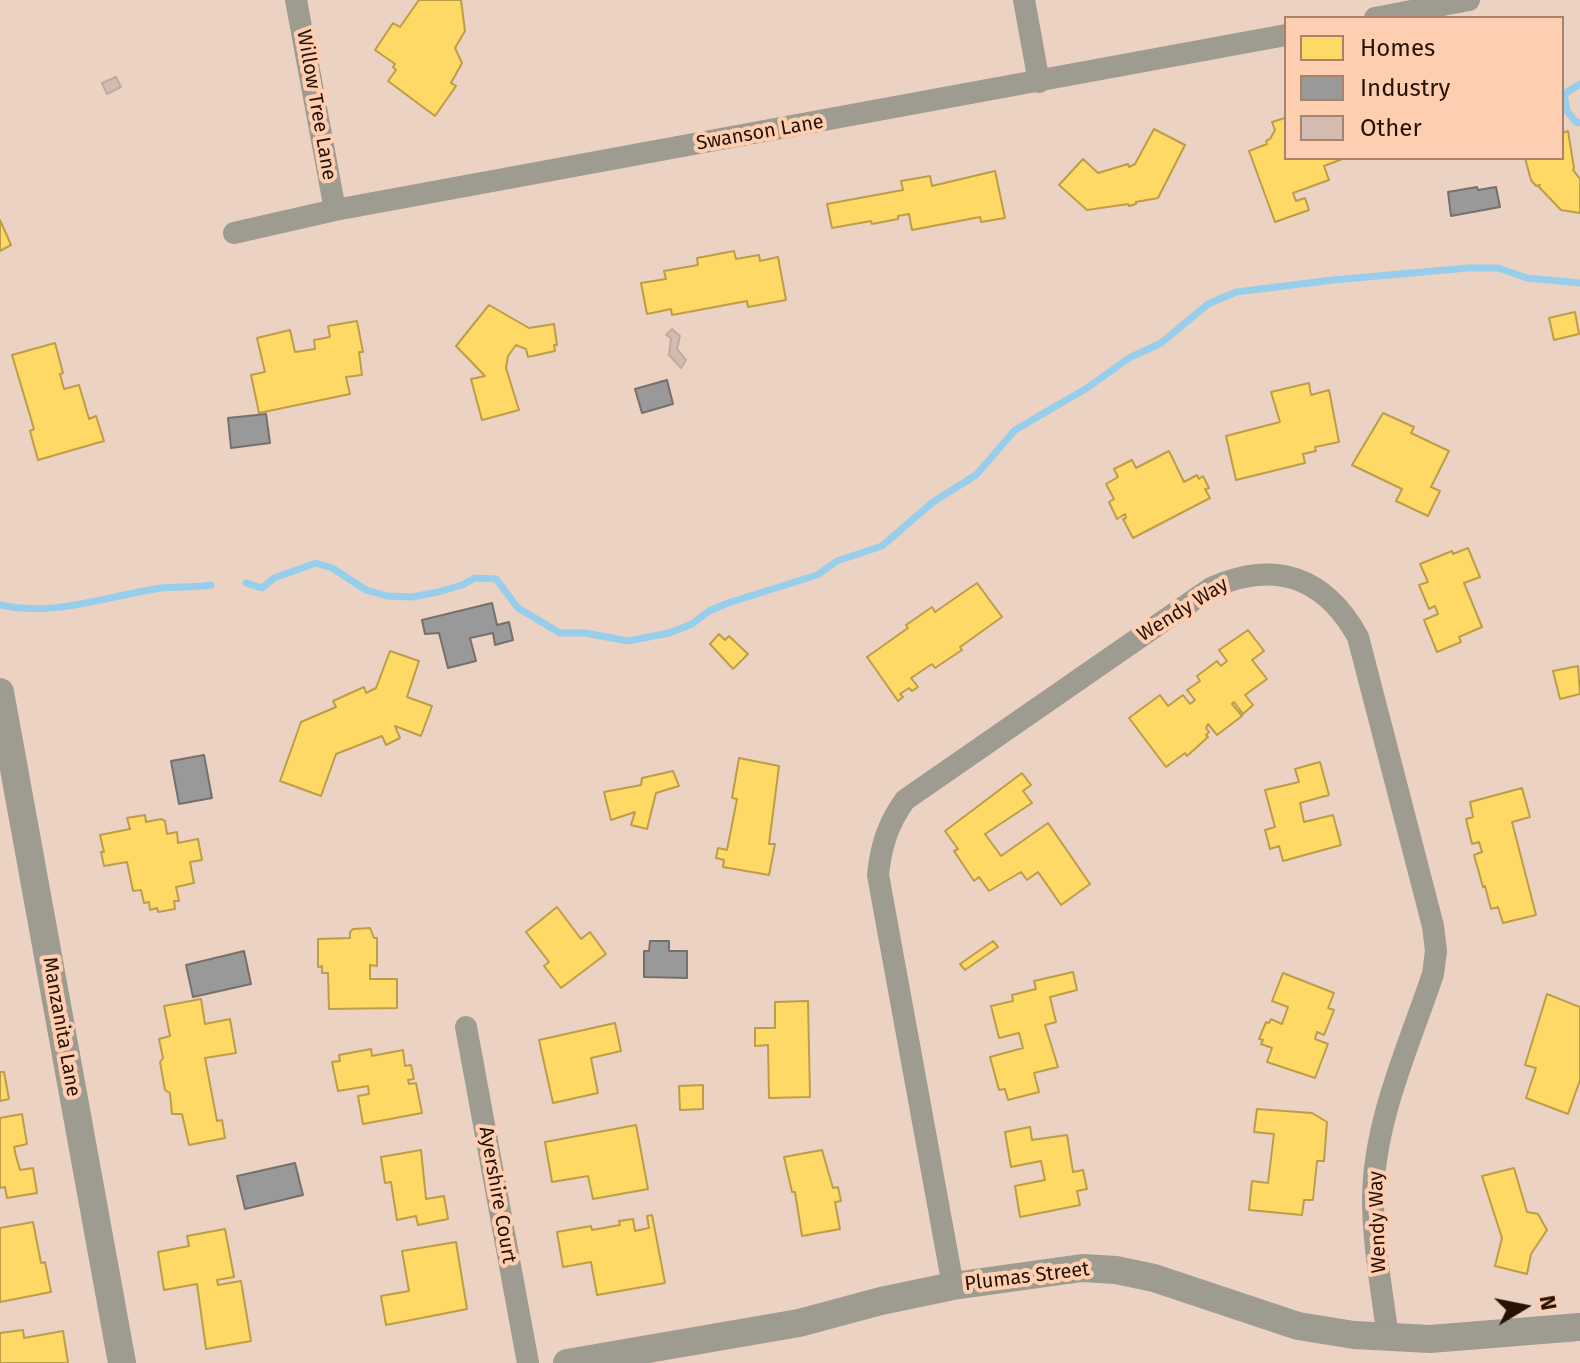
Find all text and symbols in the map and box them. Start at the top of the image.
legend [1284,16,1564,160]
street label: Willow Tree Lane [291,28,341,182]
text: Homes [1360,34,1435,62]
text: Industry [1360,74,1450,102]
street label: Swanson Lane [694,110,826,156]
text: Other [1360,114,1422,142]
street label: Wendy Way [1133,573,1233,647]
street label: Manzanita Lane [37,955,85,1099]
street label: Ayershire Court [473,1125,521,1265]
street label: Wendy Way [1364,1170,1392,1274]
street label: Plumas Street [963,1257,1091,1297]
north arrow [1484,1267,1564,1347]
text: N [1534,1293,1563,1312]

